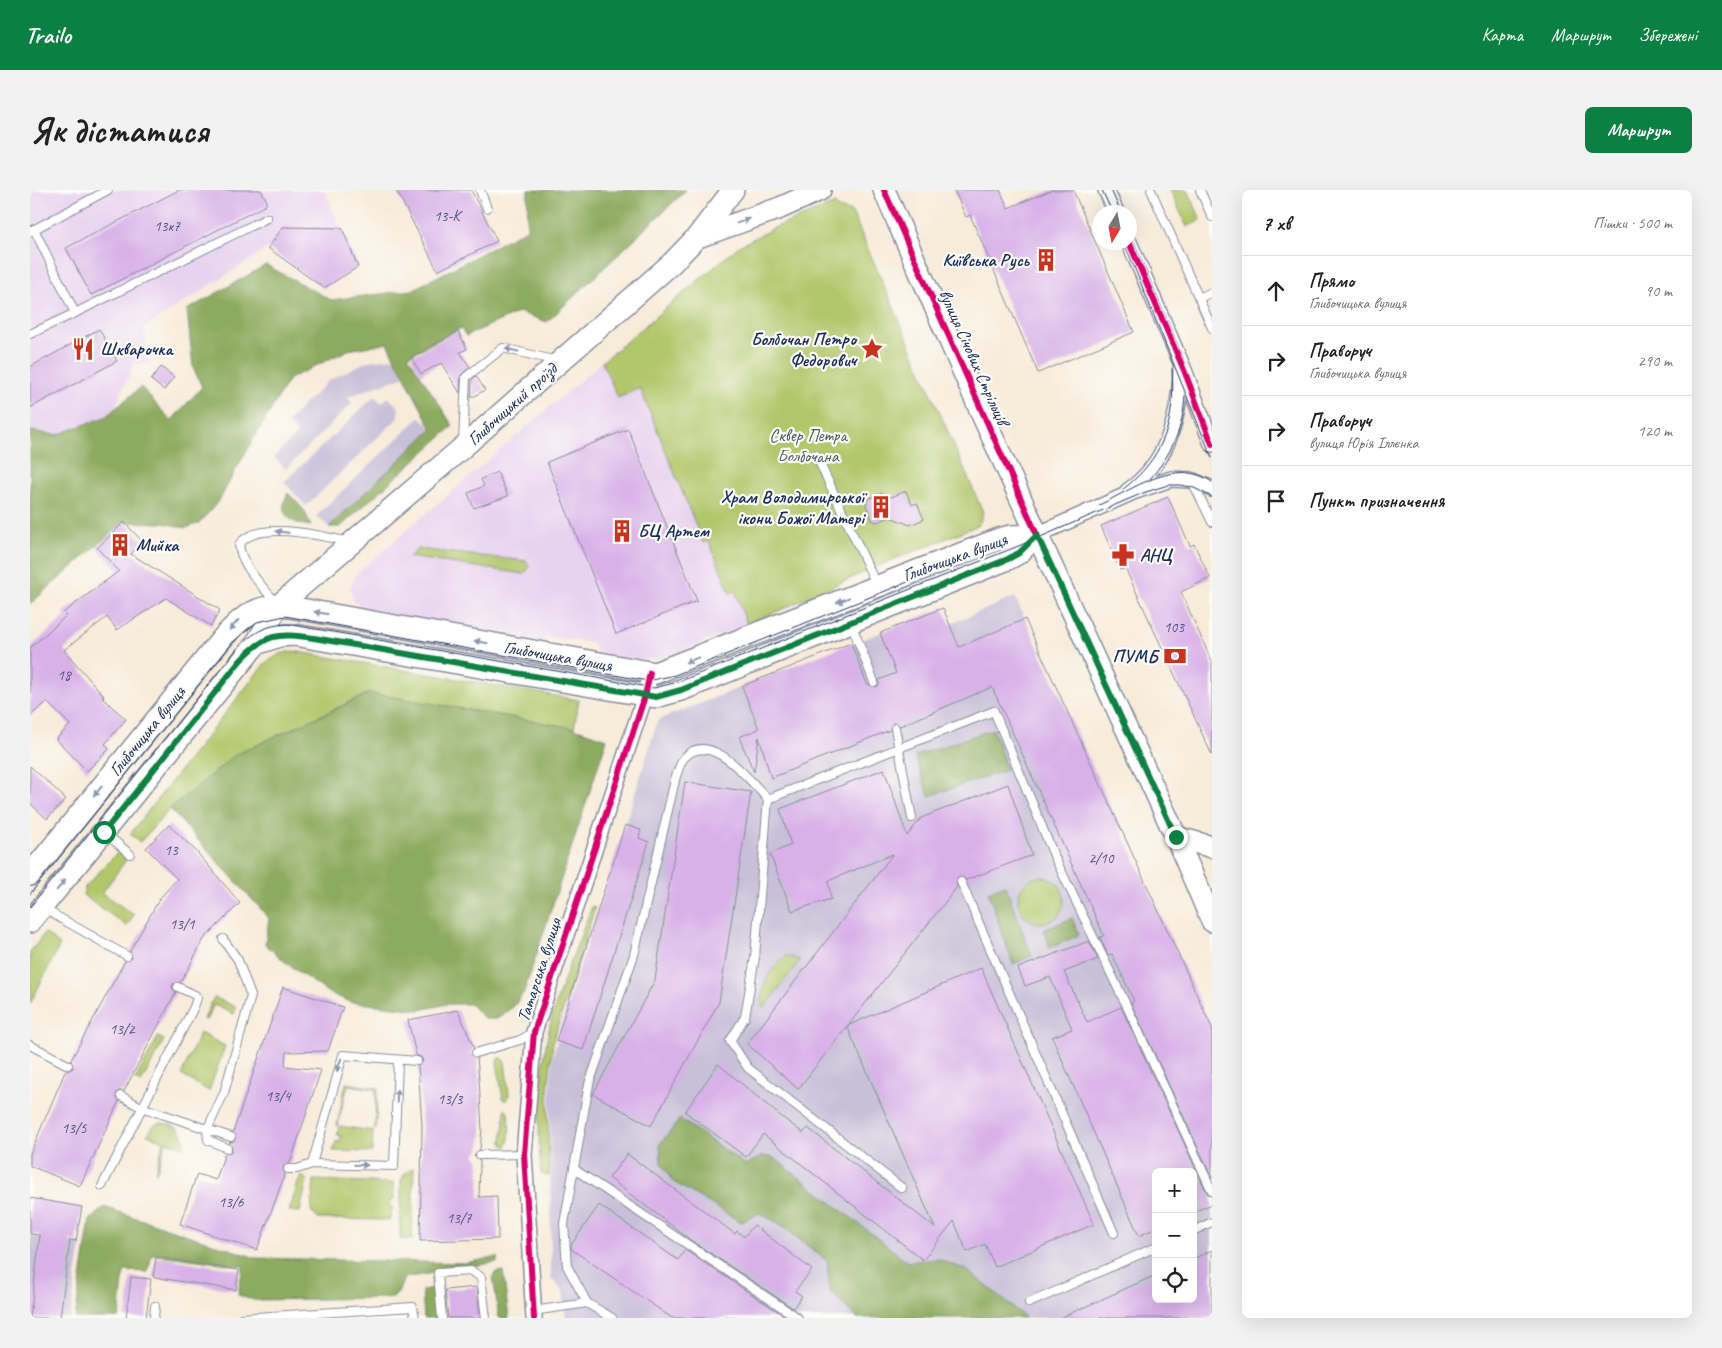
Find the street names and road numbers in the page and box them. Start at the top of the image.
street label: вулиця Січових Стрільців [934,286,1016,432]
street label: Глибочицький проїзд [463,357,564,451]
street label: Глибочицька вулиця [900,527,1012,586]
street label: Глибочицька вулиця [502,636,615,677]
street label: Глибочицька вулиця [104,680,191,780]
street label: Татарська вулиця [512,914,567,1024]

